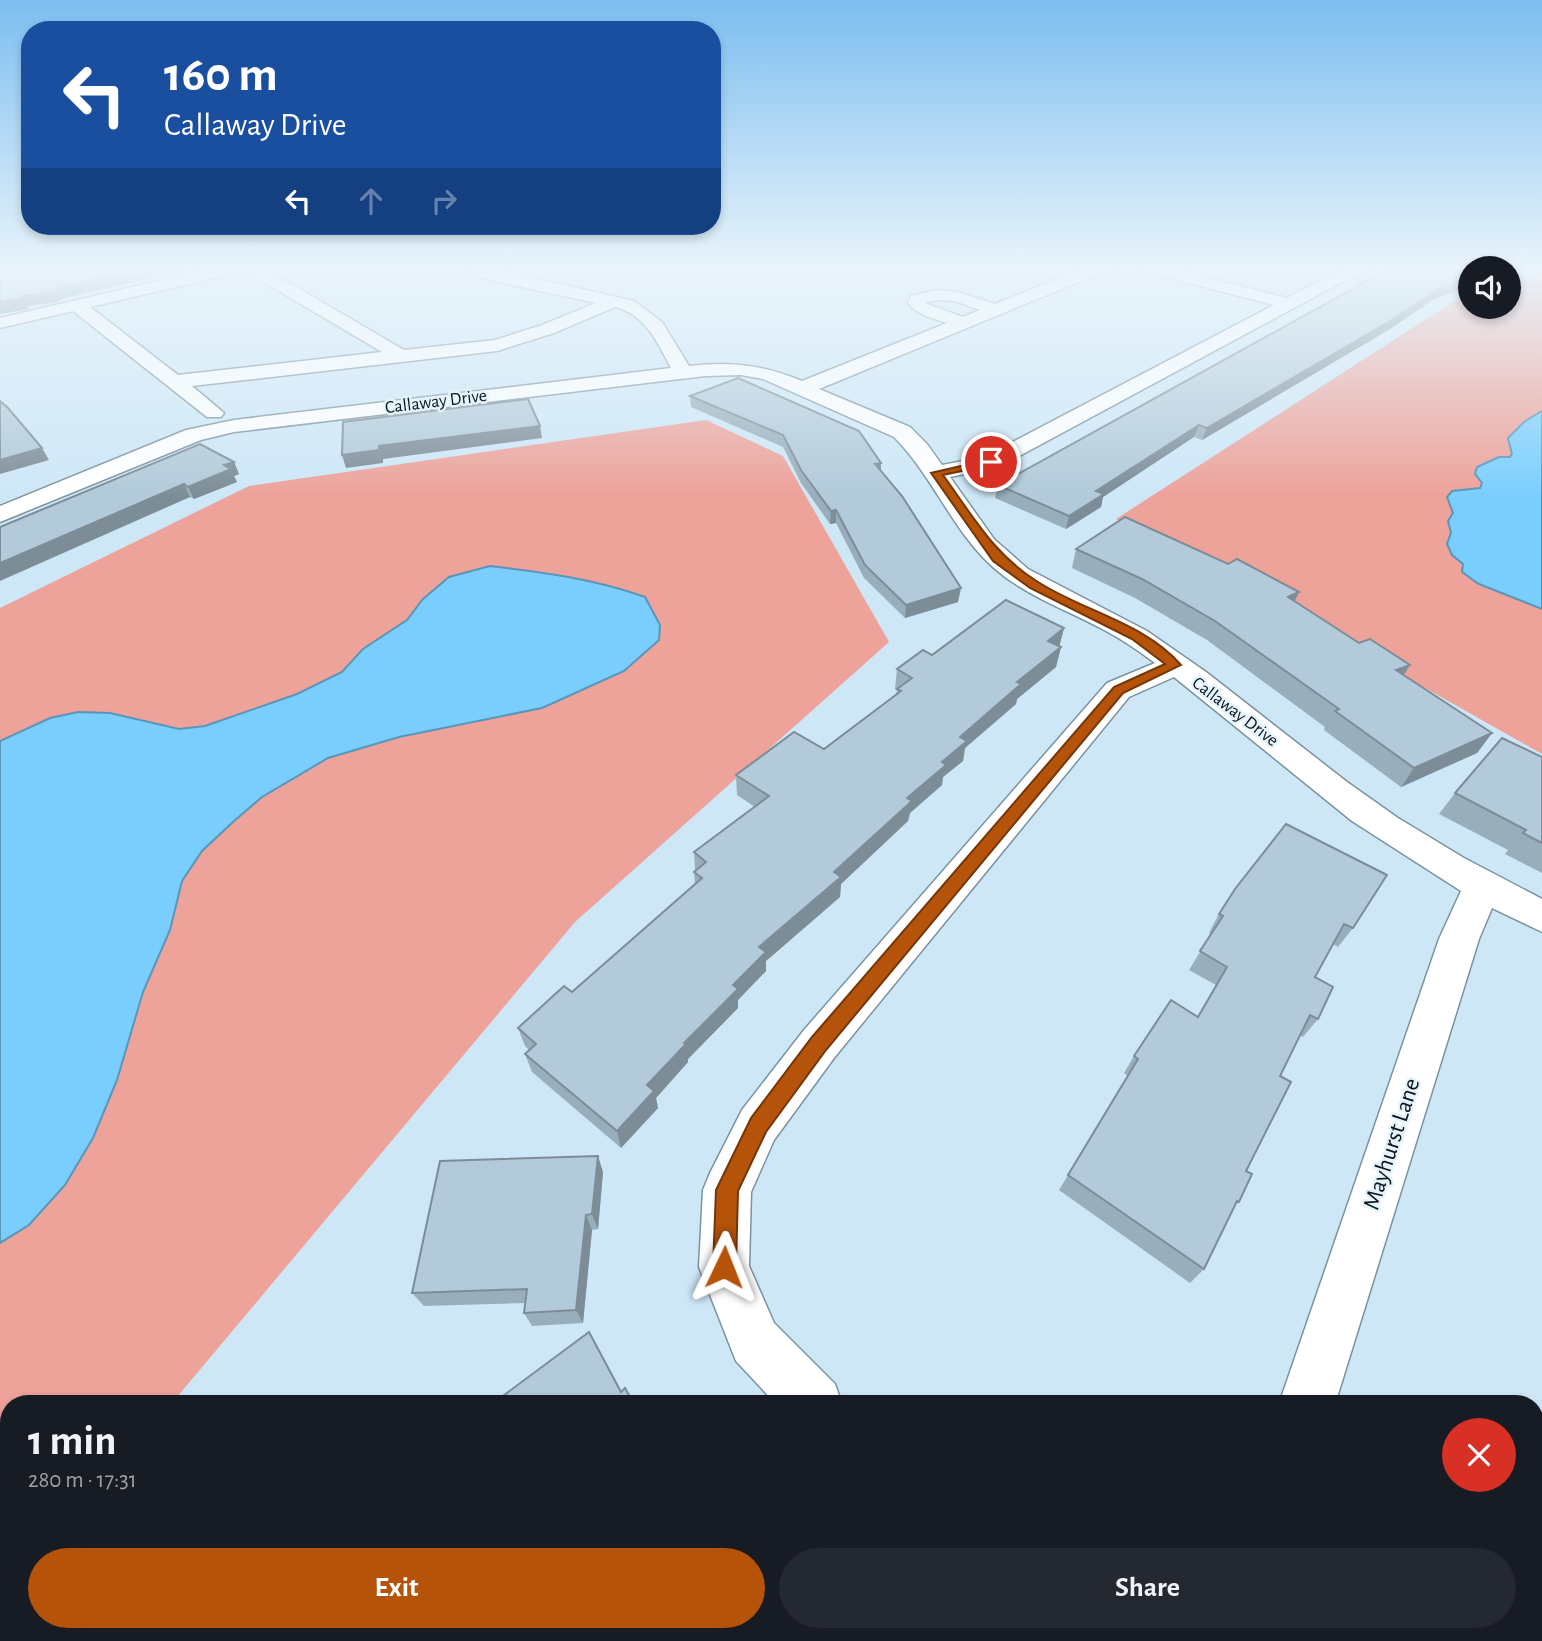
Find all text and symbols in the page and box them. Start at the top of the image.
icon: left [49,49,140,140]
text: 160 m [164,51,278,100]
text: Callaway Drive [164,109,347,141]
icon: left [279,182,317,220]
icon: ahead [352,182,390,220]
icon: right [425,182,463,220]
map controls [1458,256,1521,319]
button: sound [1458,256,1521,319]
street label: Callaway Drive [384,387,488,417]
pin [961,432,1021,492]
icon: arrive [972,443,1010,481]
street label: Callaway Drive [1189,674,1281,750]
street label: Mayhurst Lane [1359,1075,1425,1213]
position arrow [687,1230,761,1304]
button: close [1442,1418,1516,1492]
text: 1 min [28,1420,117,1462]
text: 280 m · 17:31 [28,1469,137,1492]
button: Exit [28,1548,765,1628]
button: Share [779,1548,1516,1628]

